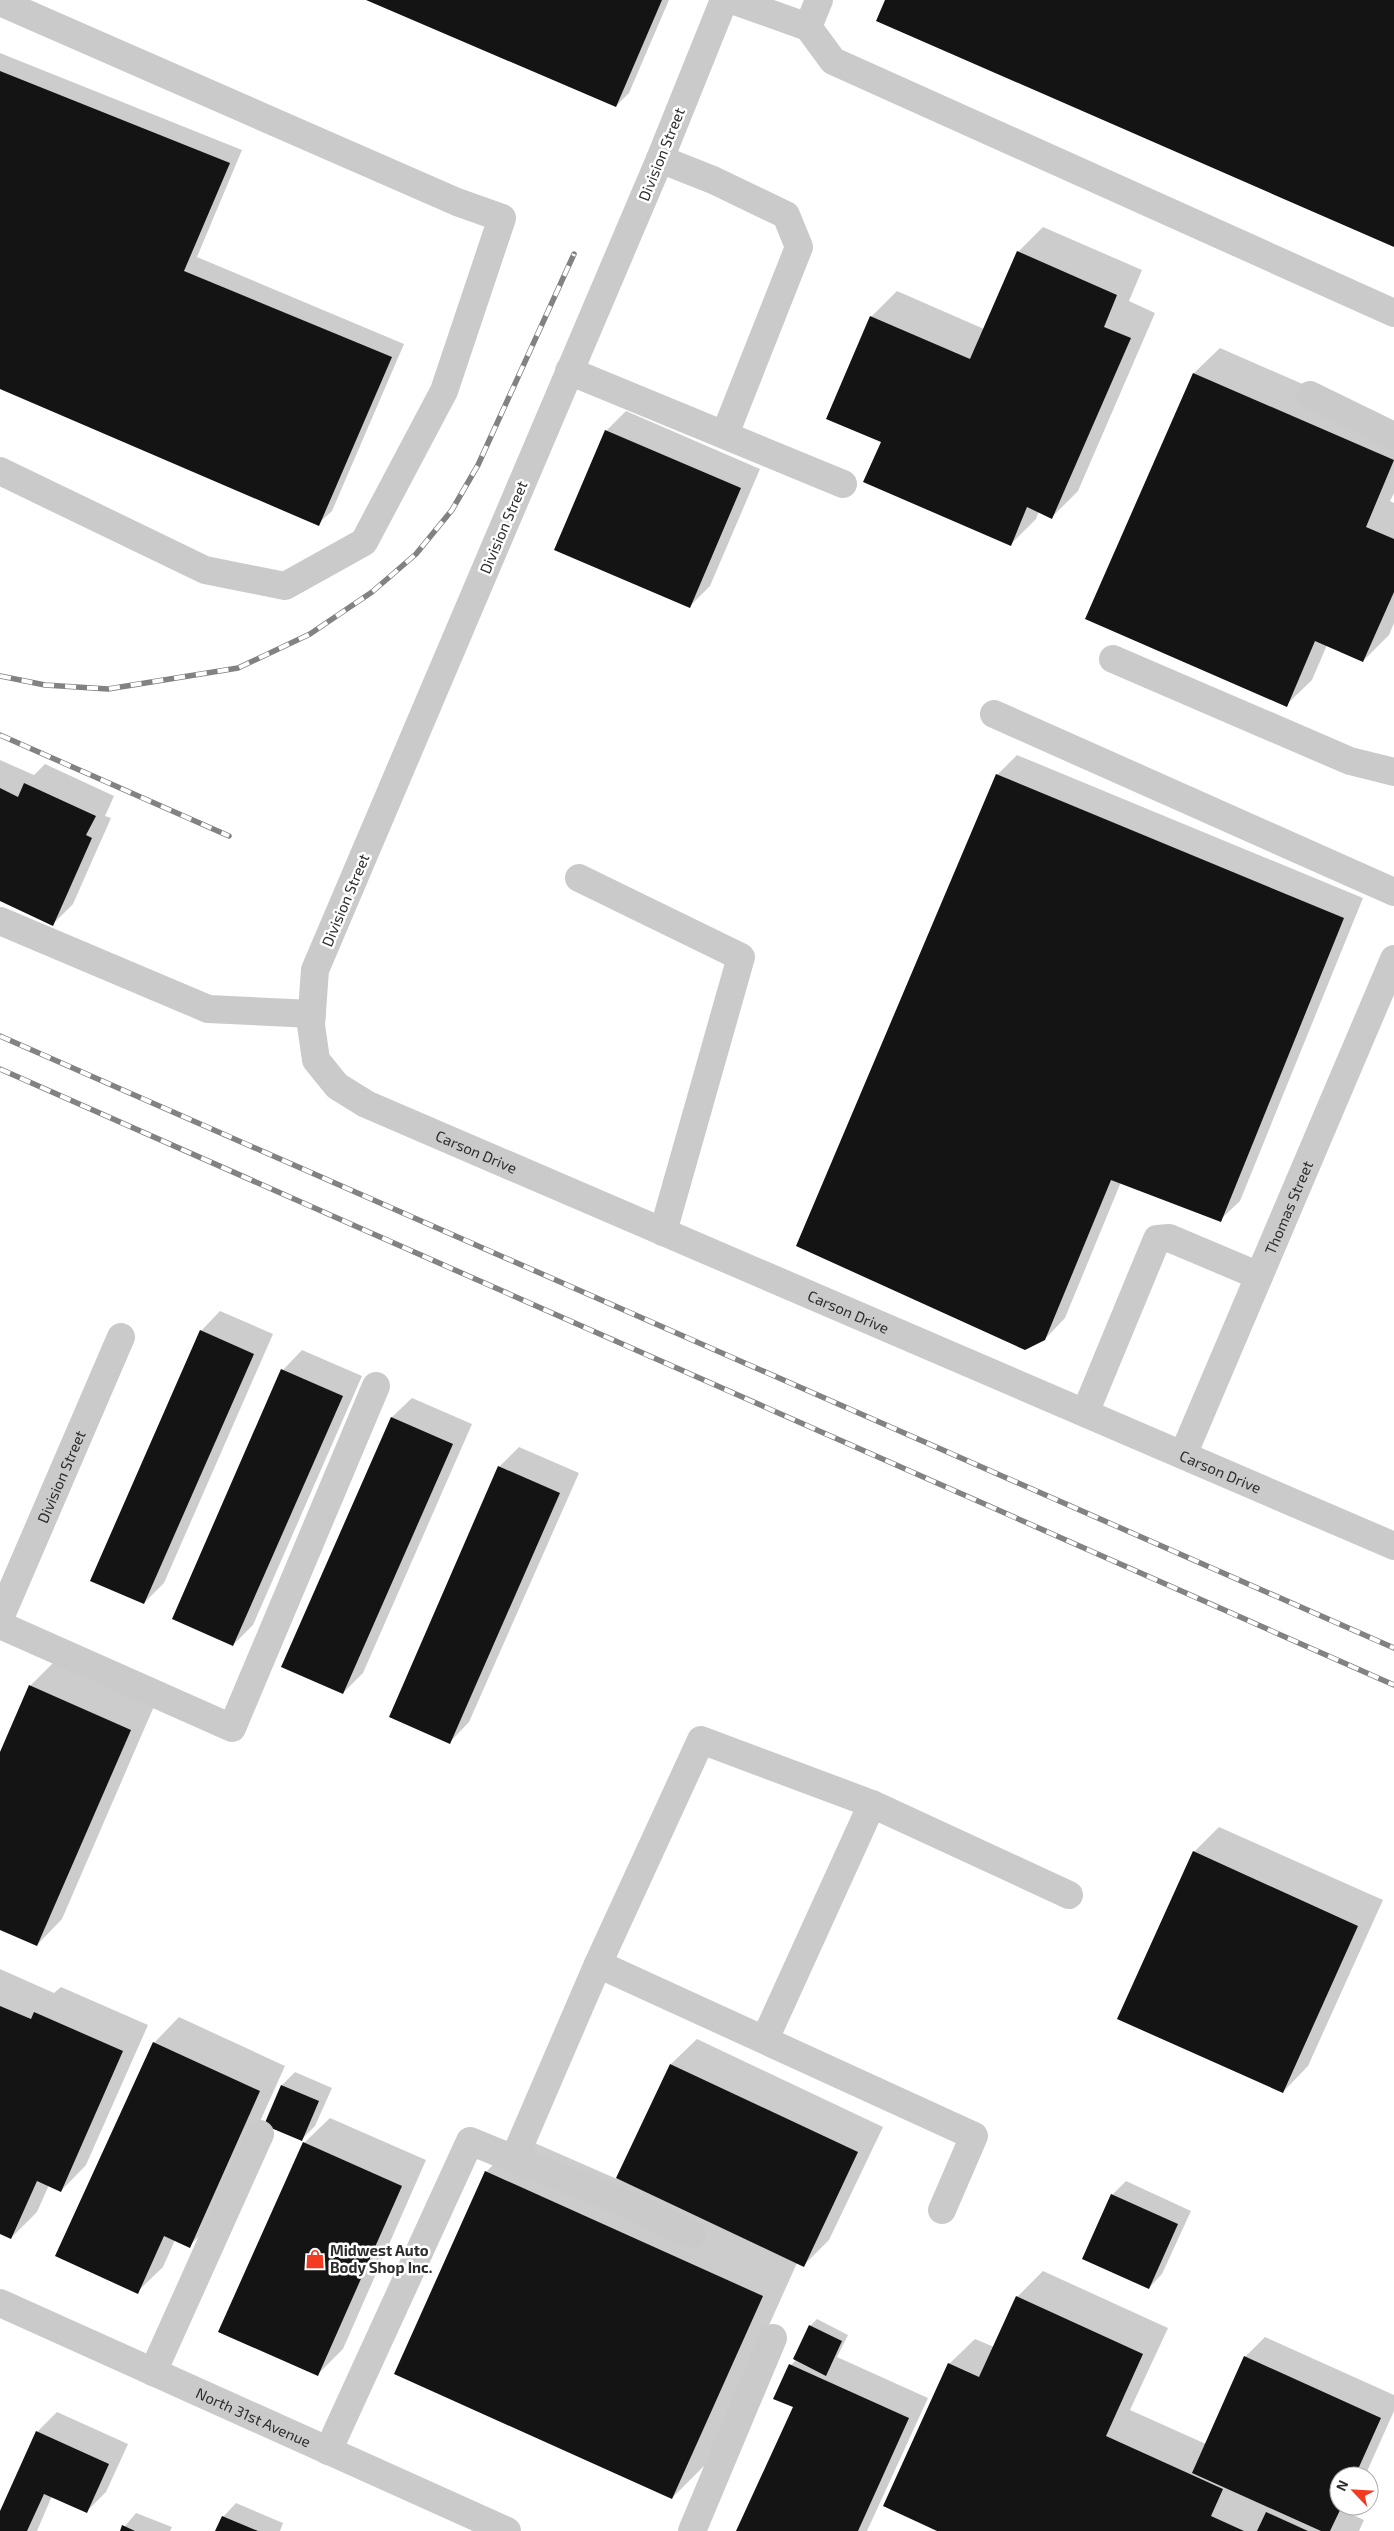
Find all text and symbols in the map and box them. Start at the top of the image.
street label: Division Street [634,104,688,203]
street label: Division Street [475,478,531,576]
street label: Division Street [317,851,373,949]
street label: Carson Drive [433,1126,520,1177]
street label: Thomas Street [1260,1158,1316,1257]
street label: Carson Drive [805,1286,892,1337]
street label: Division Street [33,1427,89,1526]
street label: Carson Drive [1177,1446,1264,1497]
place label: Midwest Auto Body Shop Inc. [330,2241,432,2277]
shop icon: Midwest Auto Body Shop Inc. [304,2248,326,2270]
street label: North 31st Avenue [193,2383,314,2451]
north arrow [1329,2466,1379,2516]
text: N [1332,2477,1352,2493]

